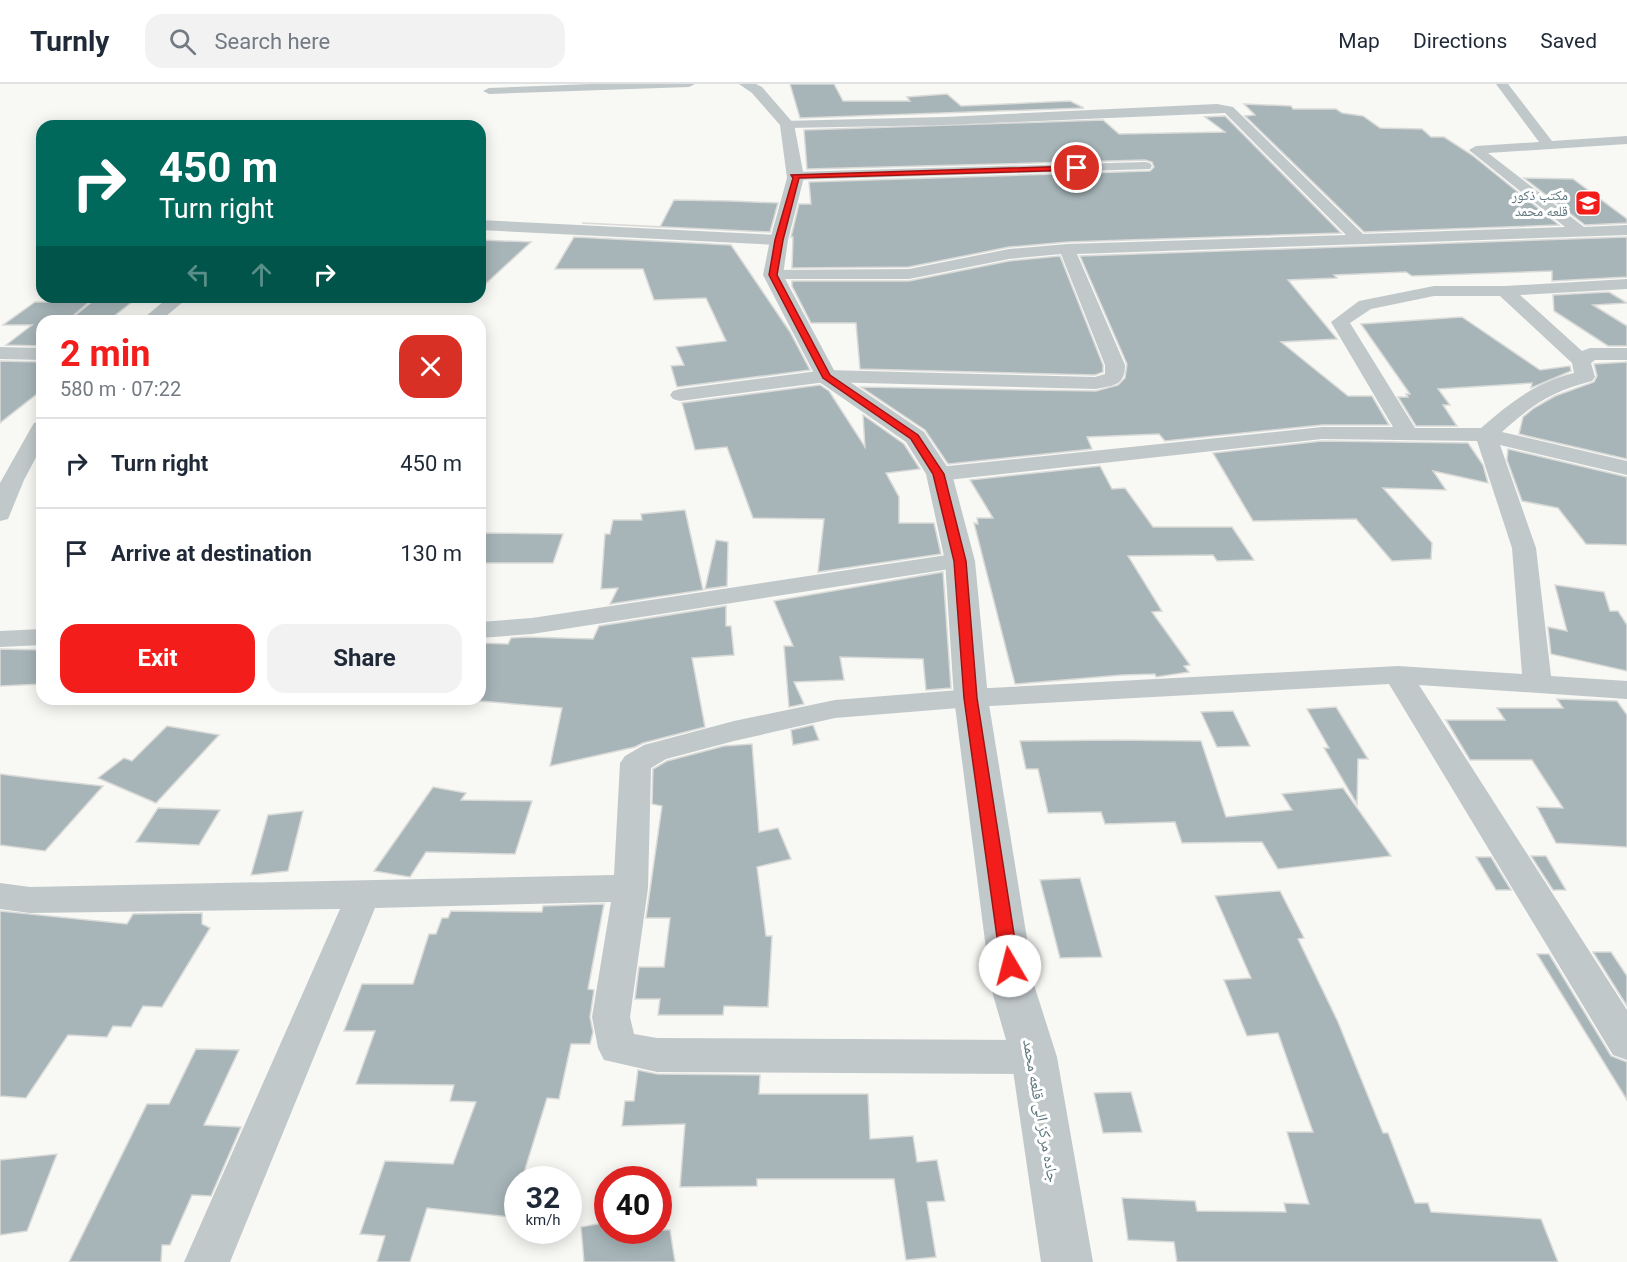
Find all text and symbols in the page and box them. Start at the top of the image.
search box [145,14,565,68]
text: Turnly [30,25,109,58]
icon: search [166,25,199,58]
text: Search here [214,29,330,54]
text: Map [1338,29,1380,53]
text: Directions [1413,29,1507,53]
text: Saved [1540,29,1597,53]
pin [1051,142,1102,193]
text: 450 m [159,143,278,192]
icon: right [60,144,138,222]
icon: arrive [1060,151,1093,184]
place label: مکتب ذکور قلعه محمد [1511,187,1568,219]
school or university icon: مکتب ذکور قلعه محمد [1573,188,1603,218]
text: Turn right [159,193,274,225]
icon: left [182,258,215,291]
icon: ahead [245,258,278,291]
icon: right [308,258,341,291]
text: 2 min [60,333,151,375]
button: close [399,335,462,398]
text: 580 m · 07:22 [60,377,181,401]
icon: right [60,447,93,480]
text: Turn right [111,451,208,476]
text: 450 m [400,451,462,476]
icon: arrive [60,537,93,570]
text: Arrive at destination [111,541,312,566]
text: 130 m [400,541,462,566]
button: Exit [60,624,255,693]
button: Share [267,624,462,693]
position arrow [978,934,1042,998]
street label: جاده مرکز الی قلعه محمد [1018,1038,1063,1184]
speed limit sign: 40 [594,1166,672,1244]
text: 32 [526,1180,560,1215]
text: km/h [525,1211,561,1229]

